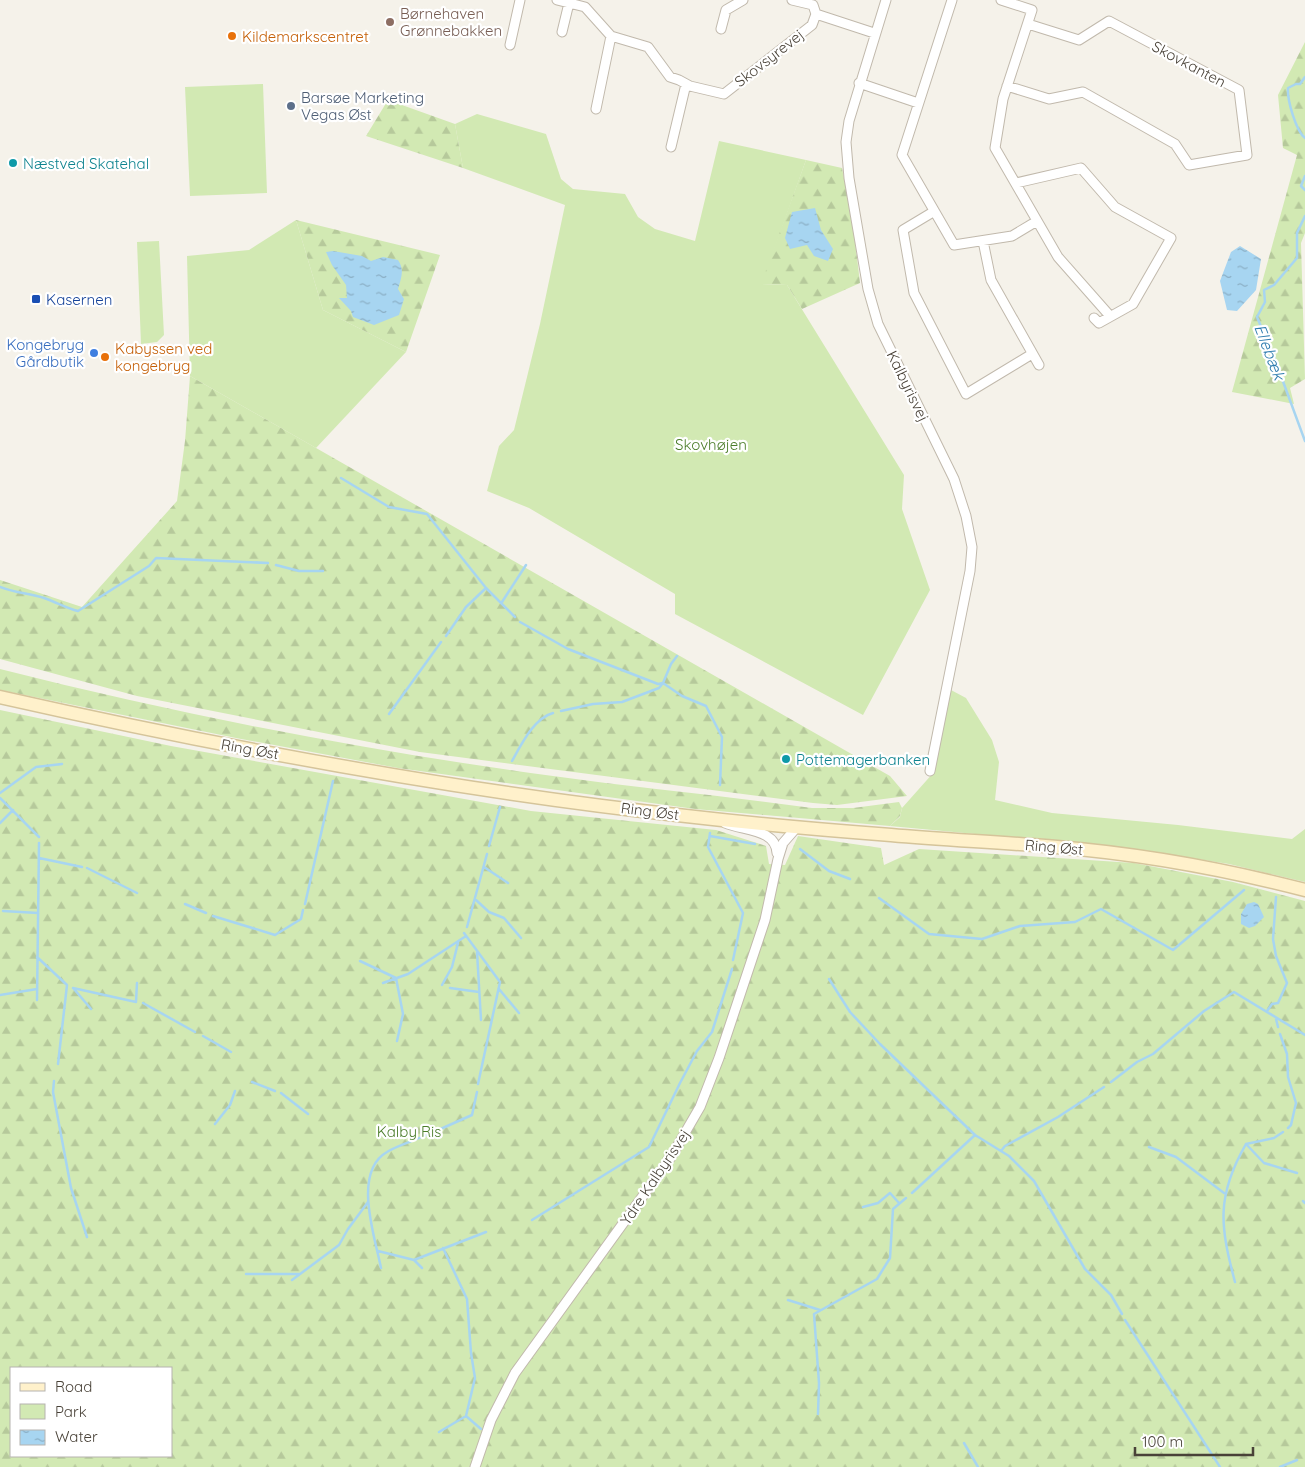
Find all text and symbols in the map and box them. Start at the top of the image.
place label: Børnehaven Grønnebakken [400,4,502,40]
marker: Børnehaven Grønnebakken [384,16,396,28]
street label: Skovsyrevej [731,25,807,91]
place label: Kildemarkscentret [242,27,369,46]
marker: Kildemarkscentret [226,30,238,42]
street label: Skovkanten [1149,37,1229,91]
place label: Barsøe Marketing Vegas Øst [301,88,424,124]
marker: Barsøe Marketing Vegas Øst [285,100,297,112]
place label: Næstved Skatehal [23,154,149,173]
marker: Næstved Skatehal [7,157,19,169]
place label: Kasernen [46,290,112,309]
marker: Kasernen [30,293,42,305]
water label: Ellebæk [1250,321,1290,384]
place label: Kongebryg Gårdbutik [6,335,84,371]
place label: Kabyssen ved kongebryg [115,339,212,375]
marker: Kongebryg Gårdbutik [88,347,100,359]
street label: Kalbyrisvej [883,347,933,425]
marker: Kabyssen ved kongebryg [99,351,111,363]
park label: Skovhøjen [675,435,747,454]
street label: Ring Øst [220,735,280,763]
place label: Pottemagerbanken [796,750,930,769]
marker: Pottemagerbanken [780,753,792,765]
street label: Ring Øst [620,798,680,824]
street label: Ring Øst [1024,835,1084,859]
park label: Kalby Ris [377,1122,441,1141]
street label: Ydre Kalbyrisvej [616,1125,694,1229]
legend [10,1367,172,1457]
text: Road [55,1377,92,1396]
text: Park [55,1402,87,1421]
scale bar [1135,1424,1252,1456]
text: Water [55,1427,98,1446]
text: 100 m [1142,1432,1183,1451]

